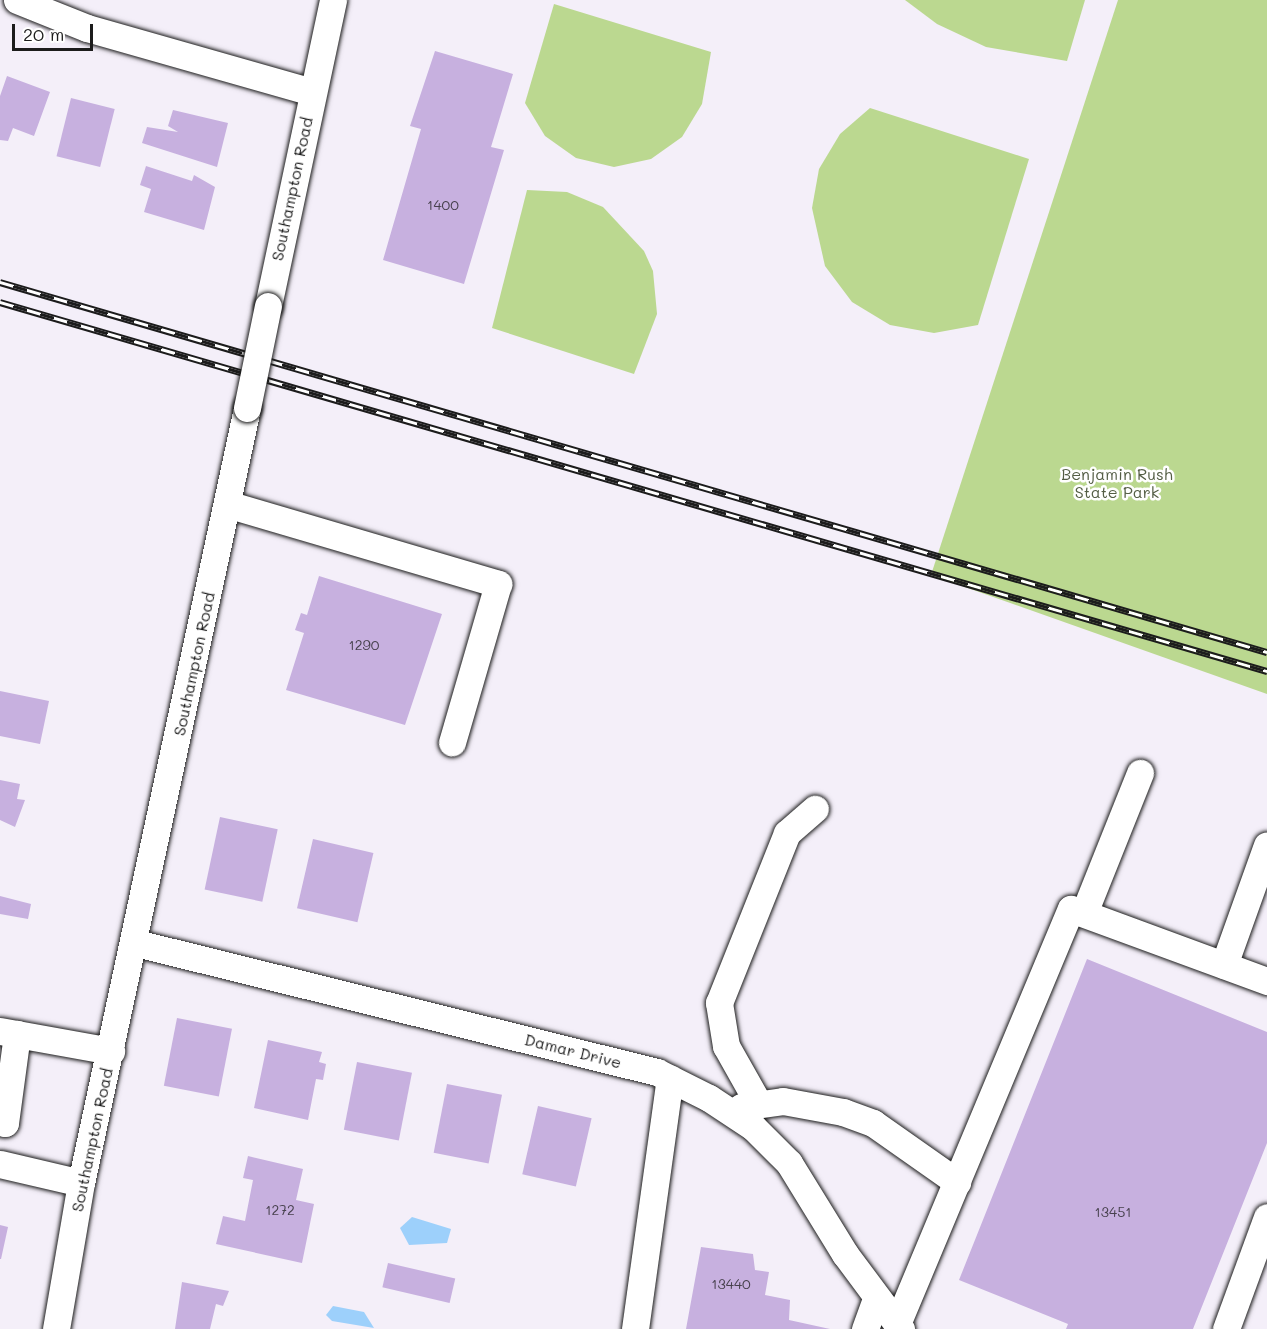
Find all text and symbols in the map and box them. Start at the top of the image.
scale bar [15,12,96,50]
text: 20 m [23,22,64,46]
street label: Southampton Road [267,115,317,263]
house number: 1400 [427,197,459,213]
park label: Benjamin Rush State Park [1061,464,1173,502]
street label: Southampton Road [169,590,219,738]
house number: 1290 [349,637,379,653]
street label: Damar Drive [523,1030,623,1072]
street label: Southampton Road [67,1066,117,1214]
house number: 1272 [265,1202,295,1218]
house number: 13451 [1094,1204,1132,1220]
house number: 13440 [711,1276,751,1292]

